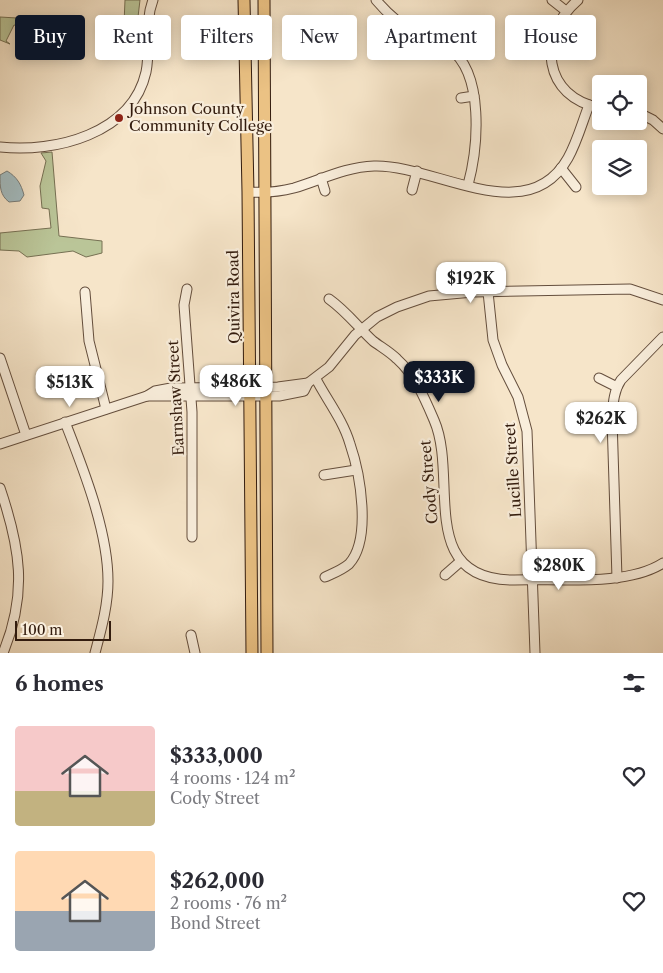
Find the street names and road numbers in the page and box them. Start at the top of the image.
street label: Quivira Road [223,250,244,344]
street label: Earnshaw Street [163,339,188,456]
street label: Lucille Street [500,421,525,518]
street label: Cody Street [415,439,442,525]

